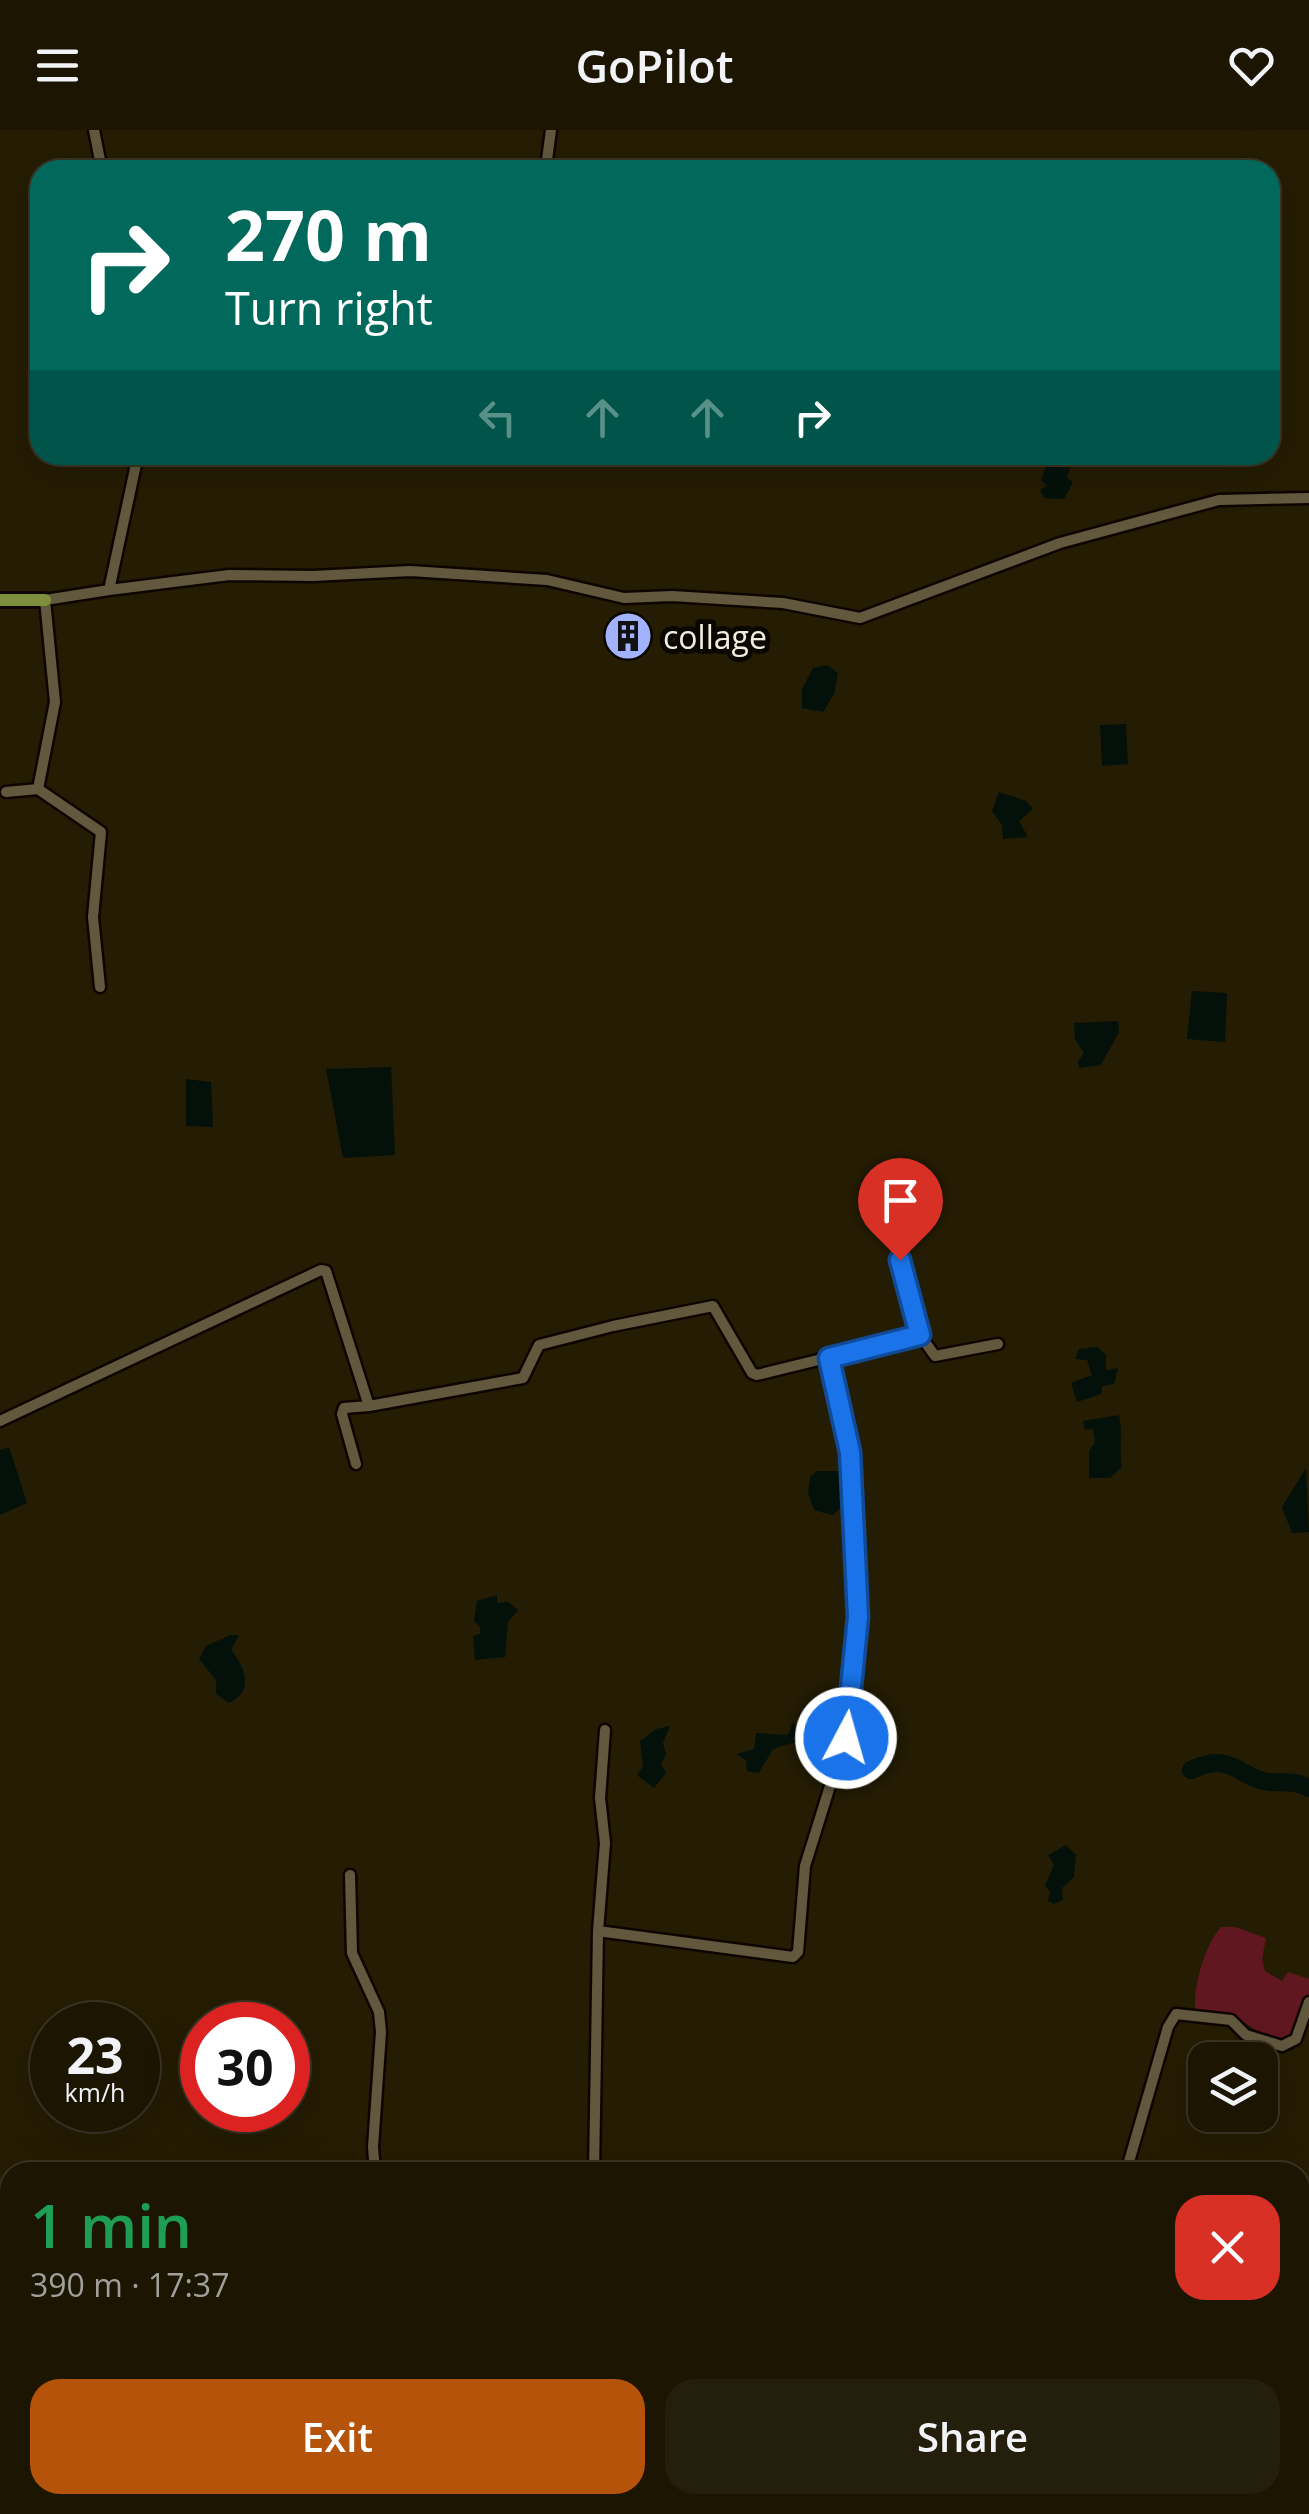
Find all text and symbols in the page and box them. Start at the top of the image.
text: GoPilot [575,35,734,96]
icon: menu [30,38,85,93]
icon: heart [1224,38,1279,93]
text: 270 m [225,186,432,282]
icon: right [60,200,190,330]
text: Turn right [225,277,433,338]
icon: left [470,390,525,445]
icon: ahead [575,390,630,445]
icon: ahead [680,390,735,445]
icon: right [785,390,840,445]
building icon: collage [602,610,654,662]
place label: collage [663,615,767,658]
pin [858,1158,943,1261]
icon: arrive [873,1173,928,1228]
position arrow [794,1686,898,1790]
speed limit sign: 30 [180,2002,310,2132]
text: 23 [66,2021,124,2089]
map controls [1188,2042,1278,2132]
button: layers [1188,2042,1278,2132]
text: km/h [65,2075,125,2109]
text: 1 min [30,2184,192,2266]
button: close [1175,2195,1280,2300]
text: 390 m · 17:37 [30,2263,229,2306]
button: Exit [30,2379,645,2494]
button: Share [665,2379,1280,2494]

